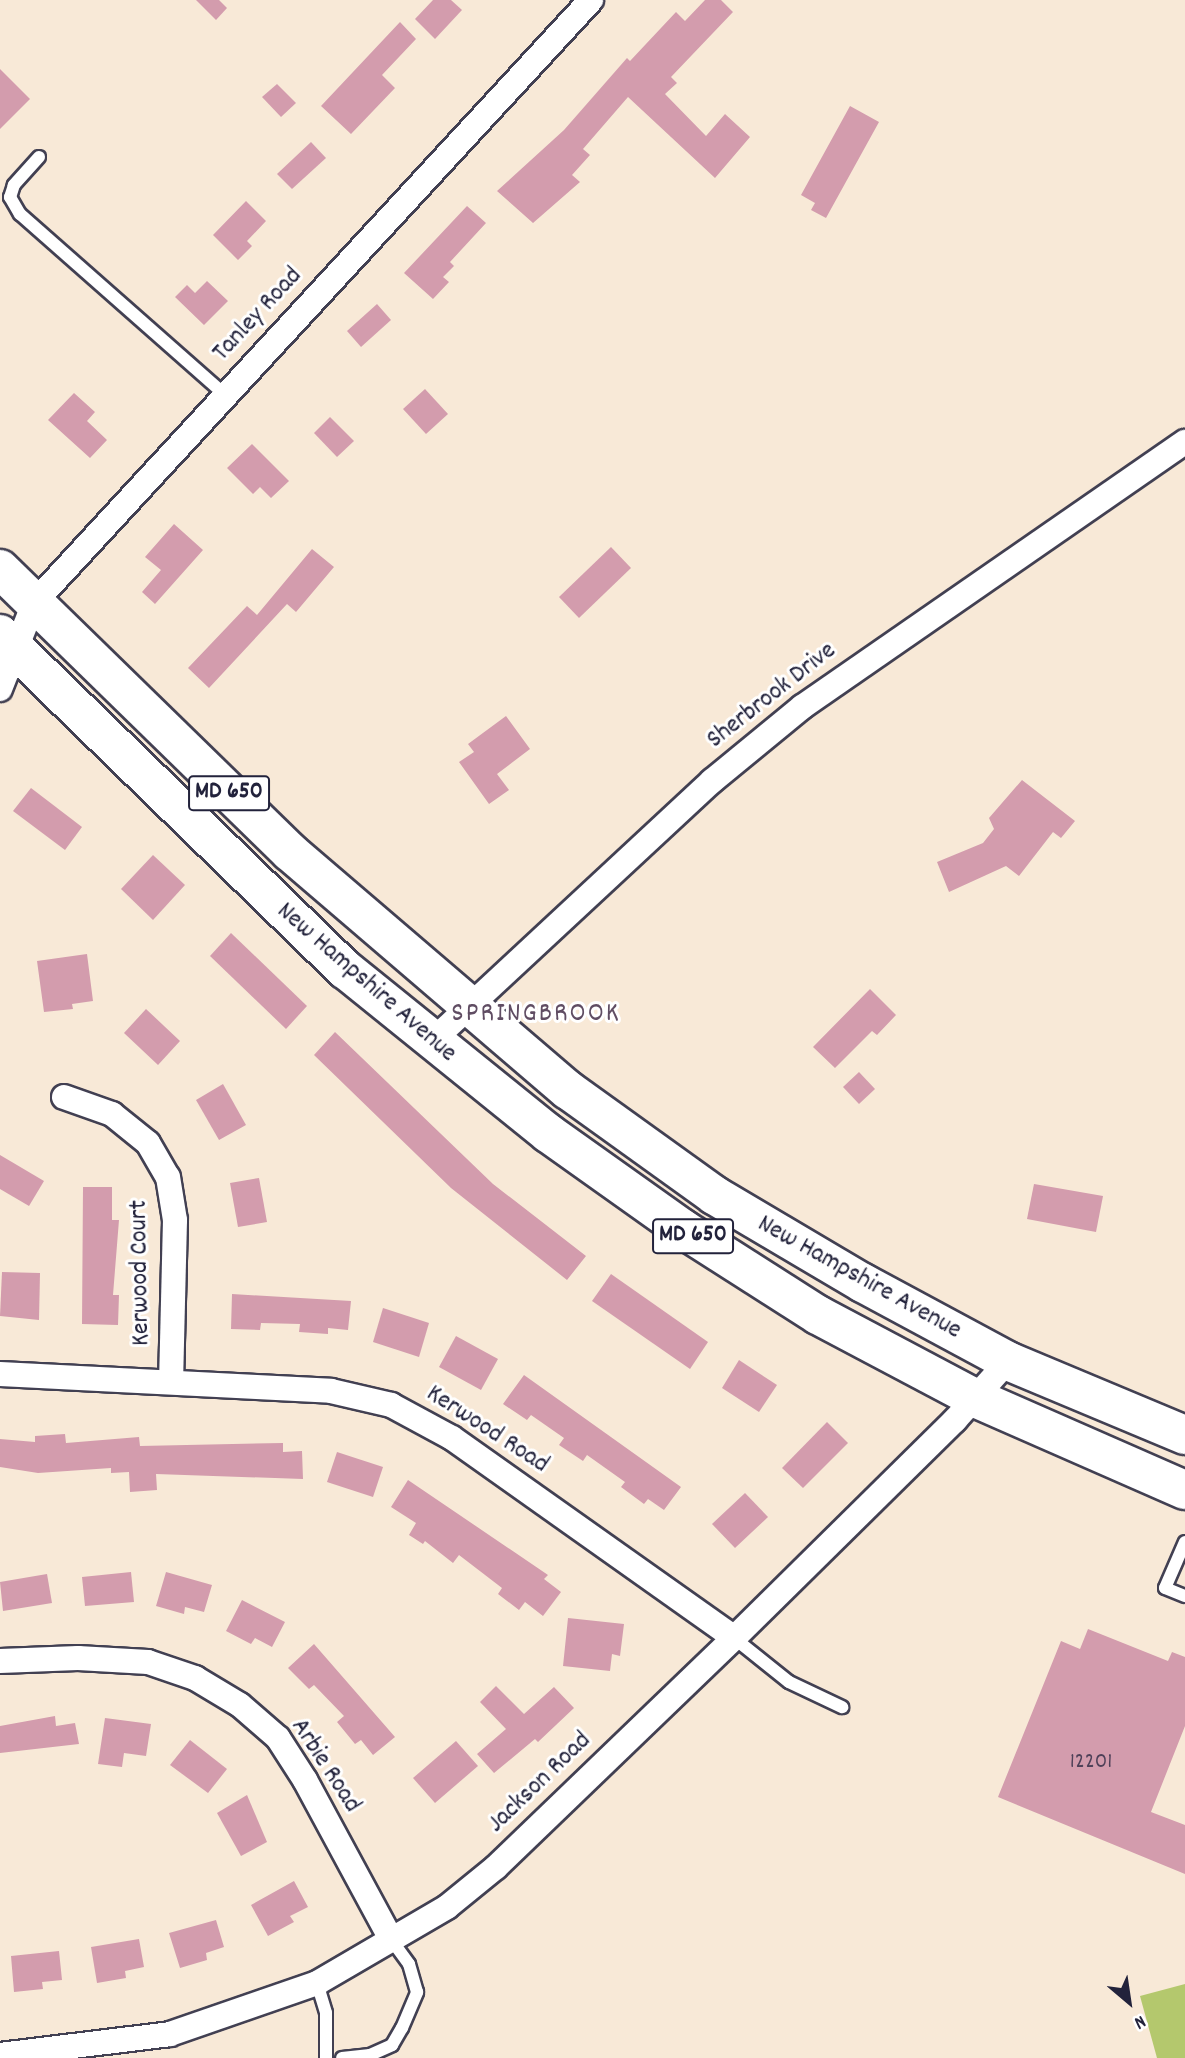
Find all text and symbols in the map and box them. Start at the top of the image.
street label: Tanley Road [207,261,309,369]
street label: Sherbrook Drive [701,636,843,756]
road number: MD 650 [187,772,271,814]
street label: New Hampshire Avenue [270,896,462,1070]
district label: SPRINGBROOK [453,998,619,1032]
street label: Kerwood Court [124,1200,158,1346]
street label: New Hampshire Avenue [752,1209,966,1347]
road number: MD 650 [651,1216,735,1256]
street label: Kerwood Road [420,1379,554,1481]
street label: Arbie Road [283,1713,367,1819]
street label: Jackson Road [482,1726,598,1840]
house number: 12201 [1070,1749,1112,1777]
north arrow [1094,1967,1164,2037]
text: N [1129,2007,1150,2035]

